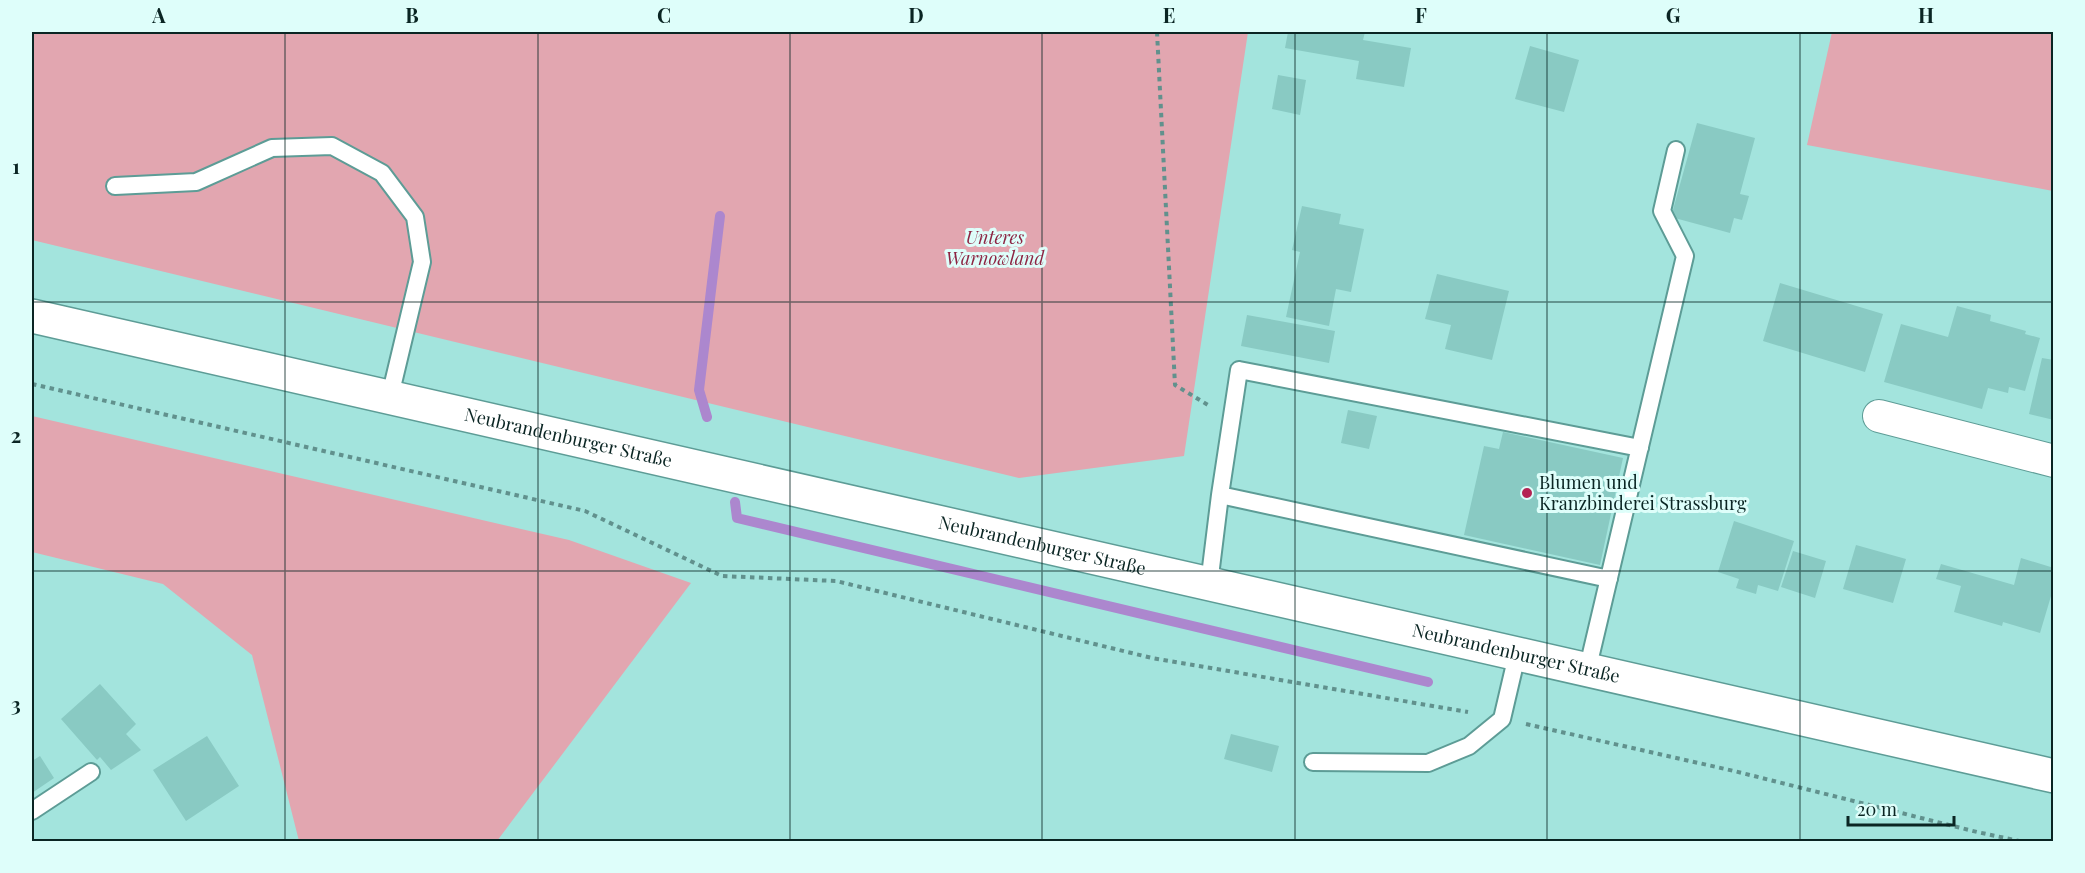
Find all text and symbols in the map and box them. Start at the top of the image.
text: A [151,1,166,28]
text: B [405,1,419,28]
text: C [657,1,671,28]
text: D [908,1,924,28]
text: E [1163,1,1175,28]
text: F [1415,1,1427,28]
text: G [1666,1,1681,28]
text: H [1918,1,1934,28]
text: 1 [12,152,20,179]
park label: Unteres Warnowland [946,225,1046,270]
street label: Neubrandenburger Straße [462,402,675,472]
text: 2 [11,421,21,448]
place label: Blumen und Kranzbinderei Strassburg [1539,470,1747,515]
marker: Blumen und Kranzbinderei Strassburg [1520,486,1534,500]
street label: Neubrandenburger Straße [936,510,1148,580]
street label: Neubrandenburger Straße [1410,617,1622,688]
text: 3 [11,690,21,717]
scale bar [1848,789,1954,827]
text: 20 m [1857,797,1897,821]

